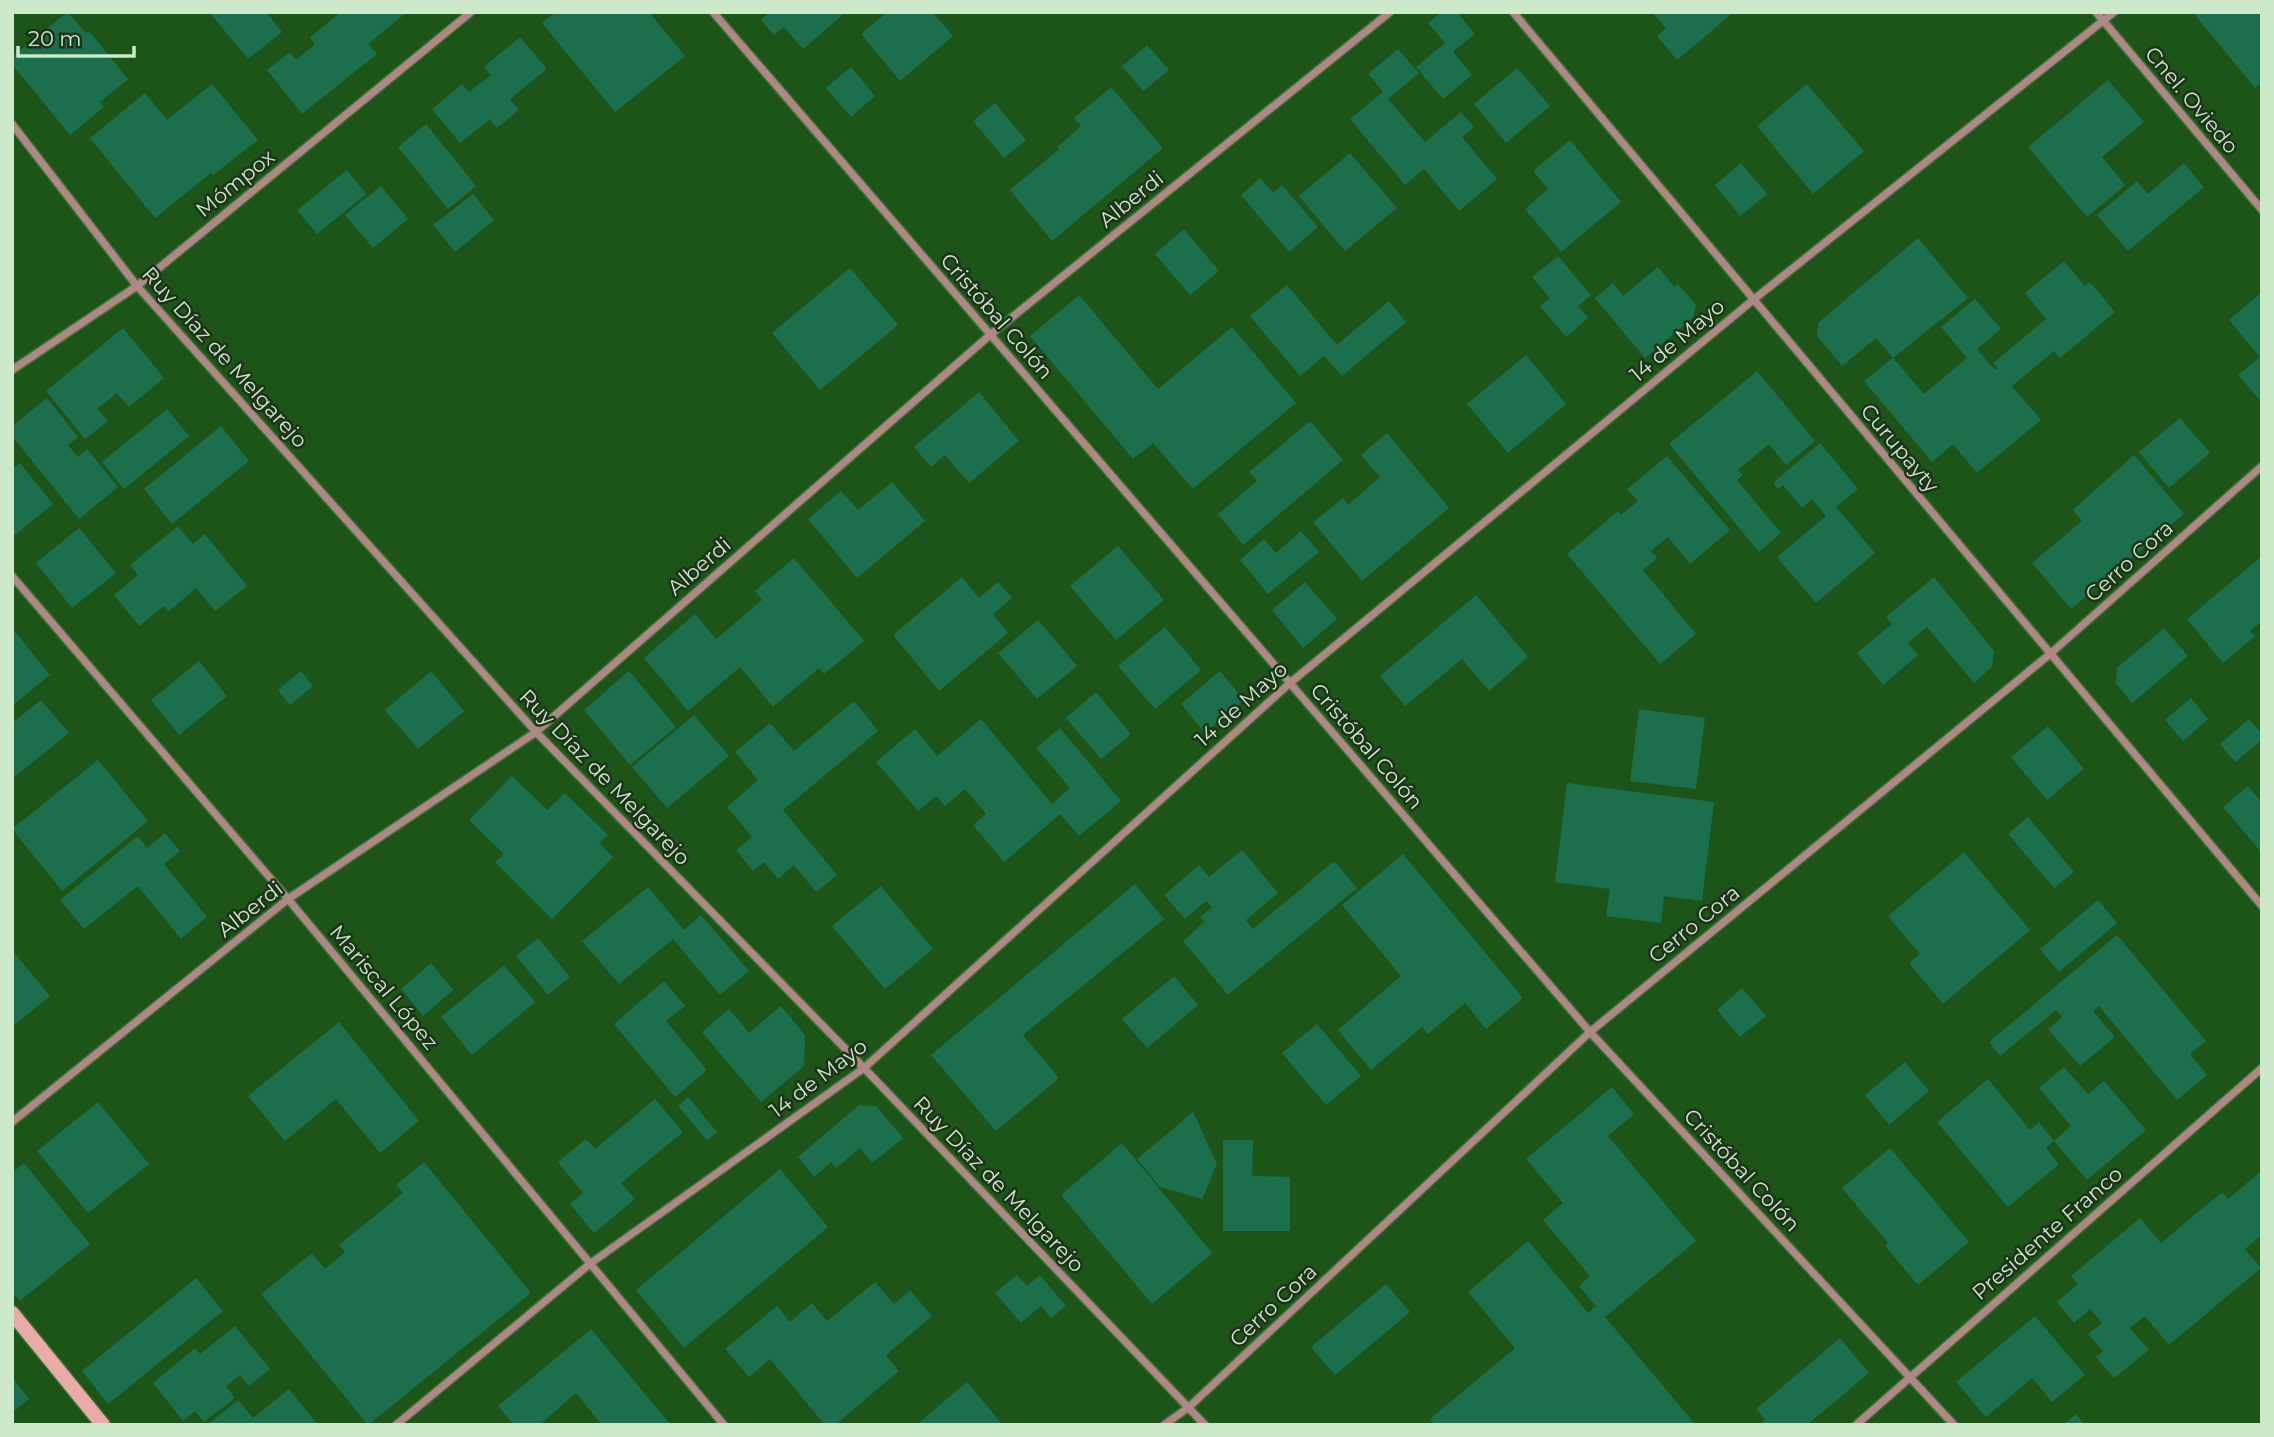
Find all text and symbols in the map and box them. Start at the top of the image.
scale bar [18,14,133,58]
text: 20 m [28,26,82,51]
street label: Cnel. Oviedo [2140,41,2244,159]
street label: Mómpox [191,144,279,222]
street label: Alberdi [1094,165,1168,233]
street label: Cristóbal Colón [936,248,1058,384]
street label: Ruy Díaz de Melgarejo [137,261,313,453]
street label: 14 de Mayo [1625,293,1729,387]
street label: Curupayty [1856,399,1945,498]
street label: Cerro Cora [2080,515,2178,607]
street label: Alberdi [662,532,736,600]
street label: 14 de Mayo [1190,656,1292,752]
street label: Cristóbal Colón [1306,678,1428,814]
street label: Ruy Díaz de Melgarejo [514,684,696,870]
street label: Alberdi [212,876,288,942]
street label: Cerro Cora [1643,880,1745,968]
street label: Mariscal López [325,920,443,1054]
street label: 14 de Mayo [764,1033,872,1123]
street label: Ruy Díaz de Melgarejo [908,1091,1090,1277]
street label: Cristóbal Colón [1679,1103,1805,1237]
street label: Presidente Franco [1967,1161,2127,1305]
street label: Cerro Cora [1224,1258,1322,1352]

